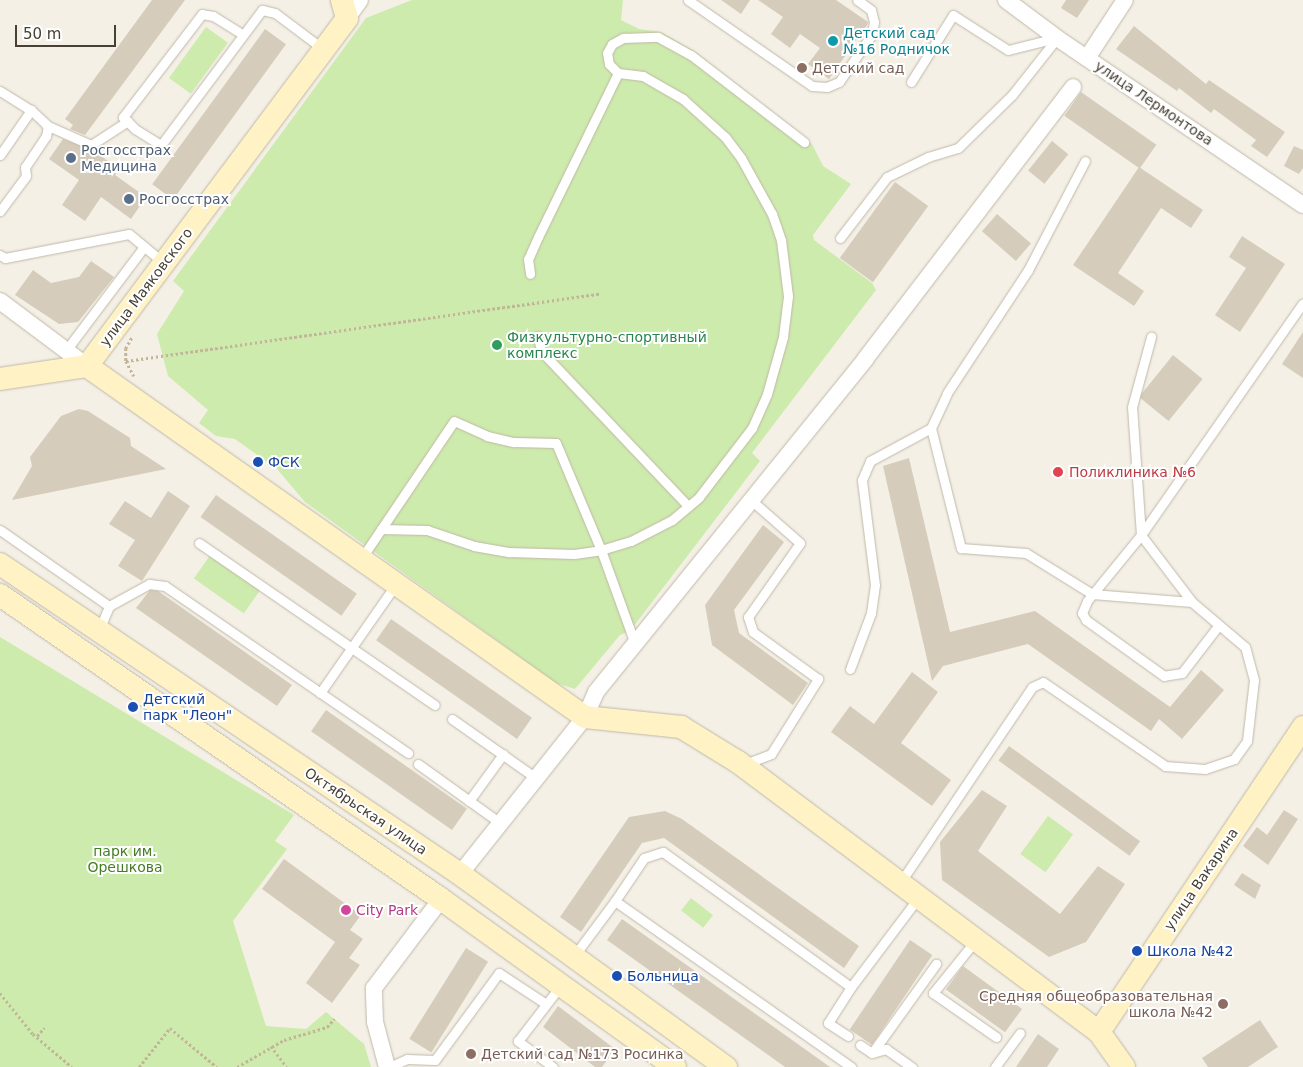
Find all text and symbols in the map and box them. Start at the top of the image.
scale bar [18,15,119,47]
text: 50 m [23,25,61,43]
place label: Детский сад №16 Родничок [843,25,950,58]
marker: Детский сад №16 Родничок [827,35,839,47]
street label: улица Лермонтова [1092,57,1216,149]
place label: Детский сад [812,60,904,76]
marker: Детский сад [796,62,808,74]
place label: Росгосстрах Медицина [81,142,171,174]
marker: Росгосстрах Медицина [65,152,77,164]
place label: Росгосстрах [139,191,229,207]
marker: Росгосстрах [123,193,135,205]
street label: улица Маяковского [96,224,196,350]
place label: Физкультурно-спортивный комплекс [507,329,707,362]
marker: Физкультурно-спортивный комплекс [491,339,503,351]
place label: ФСК [268,454,300,470]
marker: ФСК [252,456,264,468]
place label: Поликлиника №6 [1069,464,1196,480]
marker: Поликлиника №6 [1051,465,1065,479]
place label: Детский парк "Леон" [143,691,232,724]
marker: Детский парк "Леон" [127,701,139,713]
street label: Октябрьская улица [302,764,430,858]
street label: улица Вакарина [1161,825,1241,933]
park label: парк им. Орешкова [87,843,163,876]
place label: City Park [356,902,418,918]
marker: City Park [340,904,352,916]
place label: Школа №42 [1147,943,1233,959]
marker: Школа №42 [1131,945,1143,957]
place label: Больница [627,968,699,984]
marker: Больница [611,970,623,982]
place label: Средняя общеобразовательная школа №42 [979,988,1213,1020]
marker: Средняя общеобразовательная школа №42 [1217,998,1229,1010]
place label: Детский сад №173 Росинка [481,1046,684,1062]
marker: Детский сад №173 Росинка [465,1048,477,1060]

